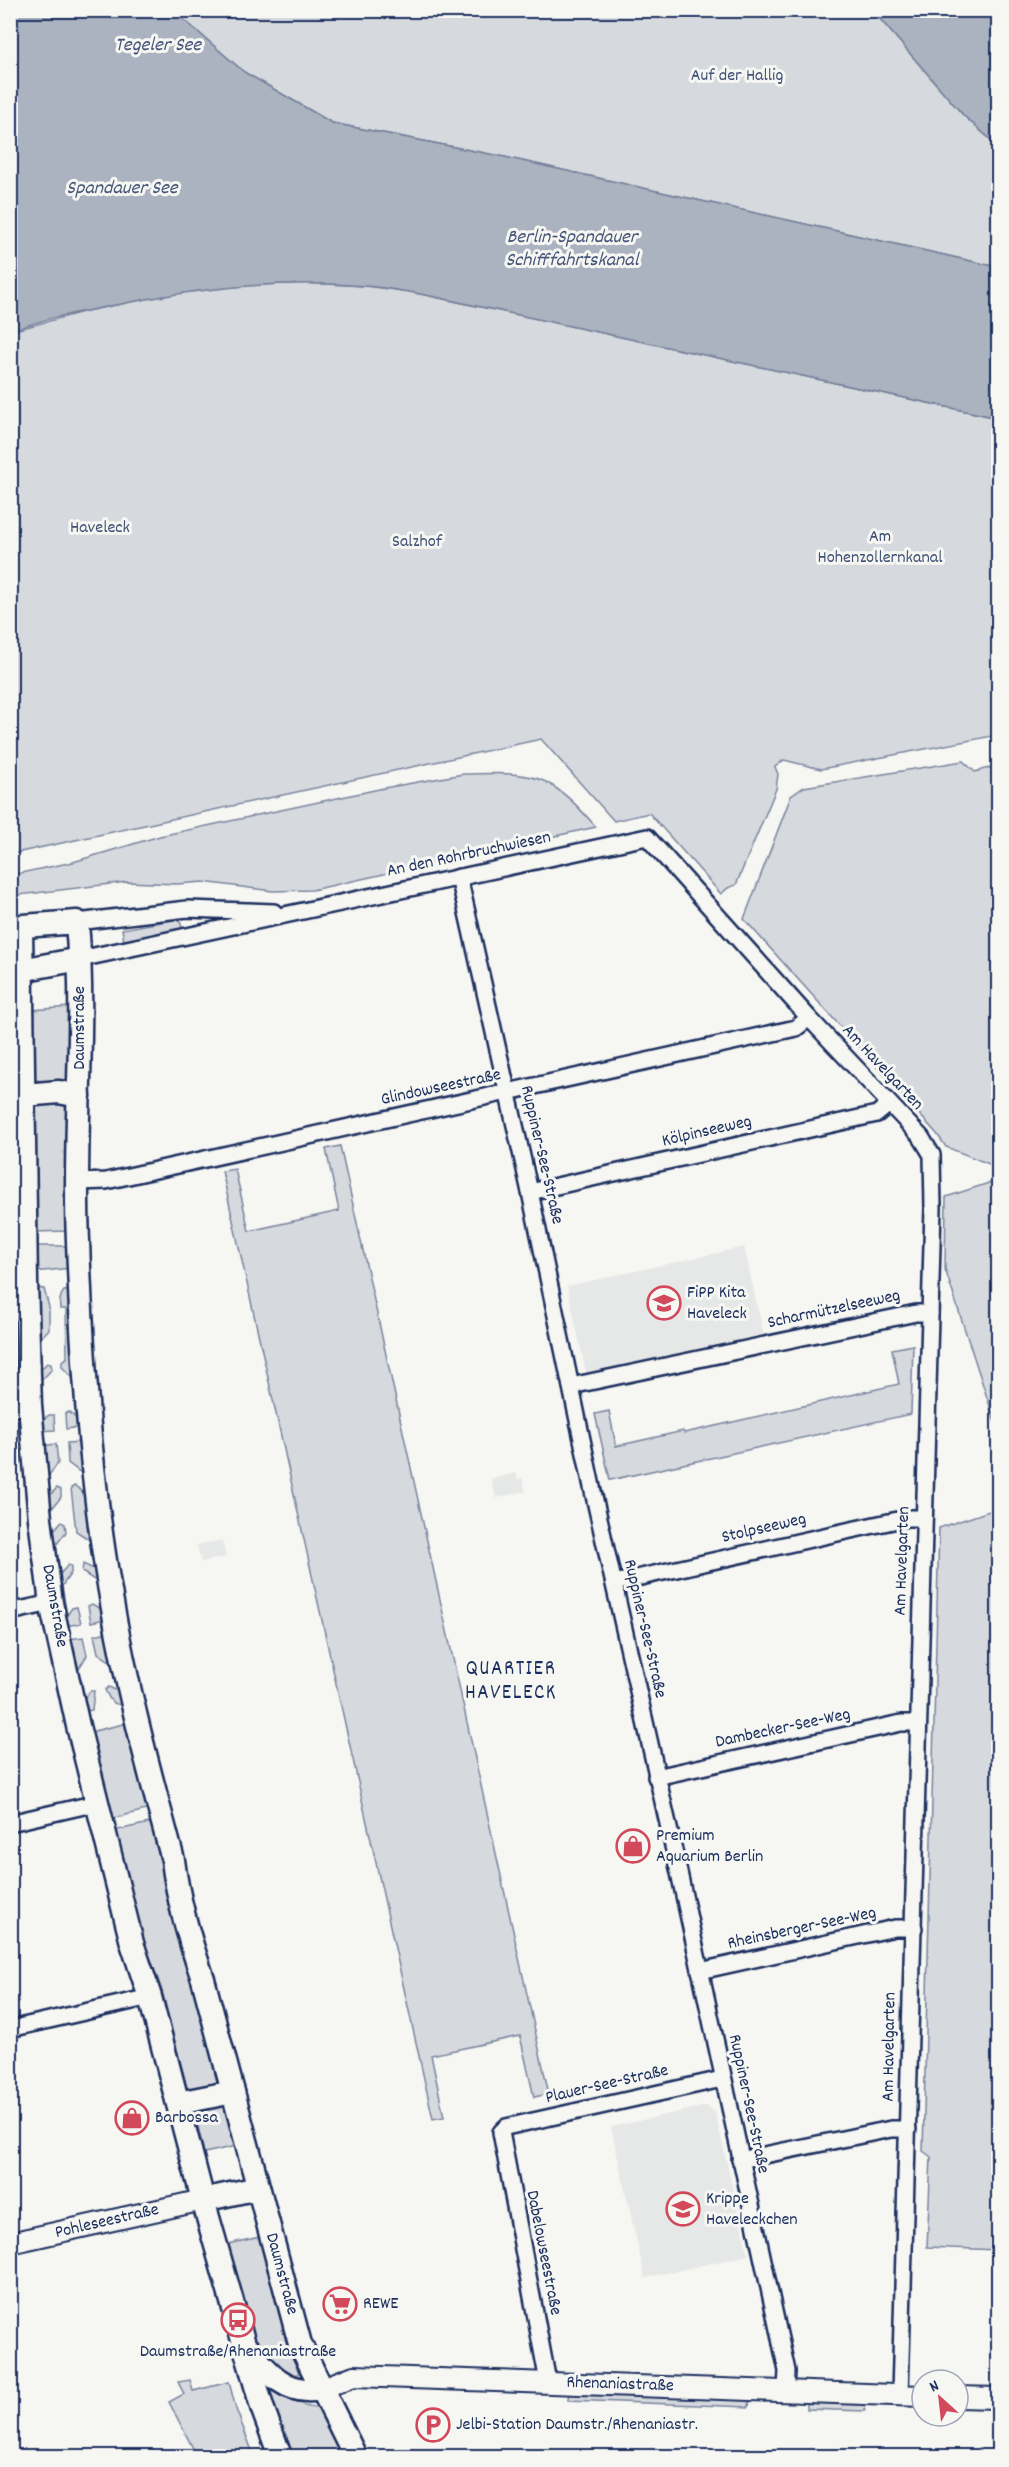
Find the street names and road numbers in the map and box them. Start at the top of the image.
street label: An den Rohrbruchwiesen [385,825,553,885]
street label: Daumstraße [68,986,93,1070]
street label: Am Havelgarten [835,1019,929,1117]
street label: Glindowseestraße [379,1063,503,1113]
street label: Ruppiner-See-Straße [513,1083,569,1227]
street label: Kölpinseeweg [660,1110,754,1154]
street label: Scharmützelseeweg [765,1284,903,1336]
street label: Am Havelgarten [889,1506,917,1616]
street label: Stolpseeweg [719,1507,809,1551]
street label: Ruppiner-See-Straße [616,1557,672,1701]
street label: Daumstraße [34,1563,74,1649]
street label: Dambecker-See-Weg [713,1702,853,1755]
street label: Rheinsberger-See-Weg [725,1901,879,1957]
street label: Am Havelgarten [877,1992,903,2102]
street label: Ruppiner-See-Straße [721,2032,775,2176]
street label: Plauer-See-Straße [543,2059,671,2111]
street label: Dabelowseestraße [519,2188,567,2318]
street label: Pohleseestraße [53,2198,161,2246]
street label: Daumstraße [258,2230,304,2318]
street label: Rhenaniastraße [566,2371,674,2399]

